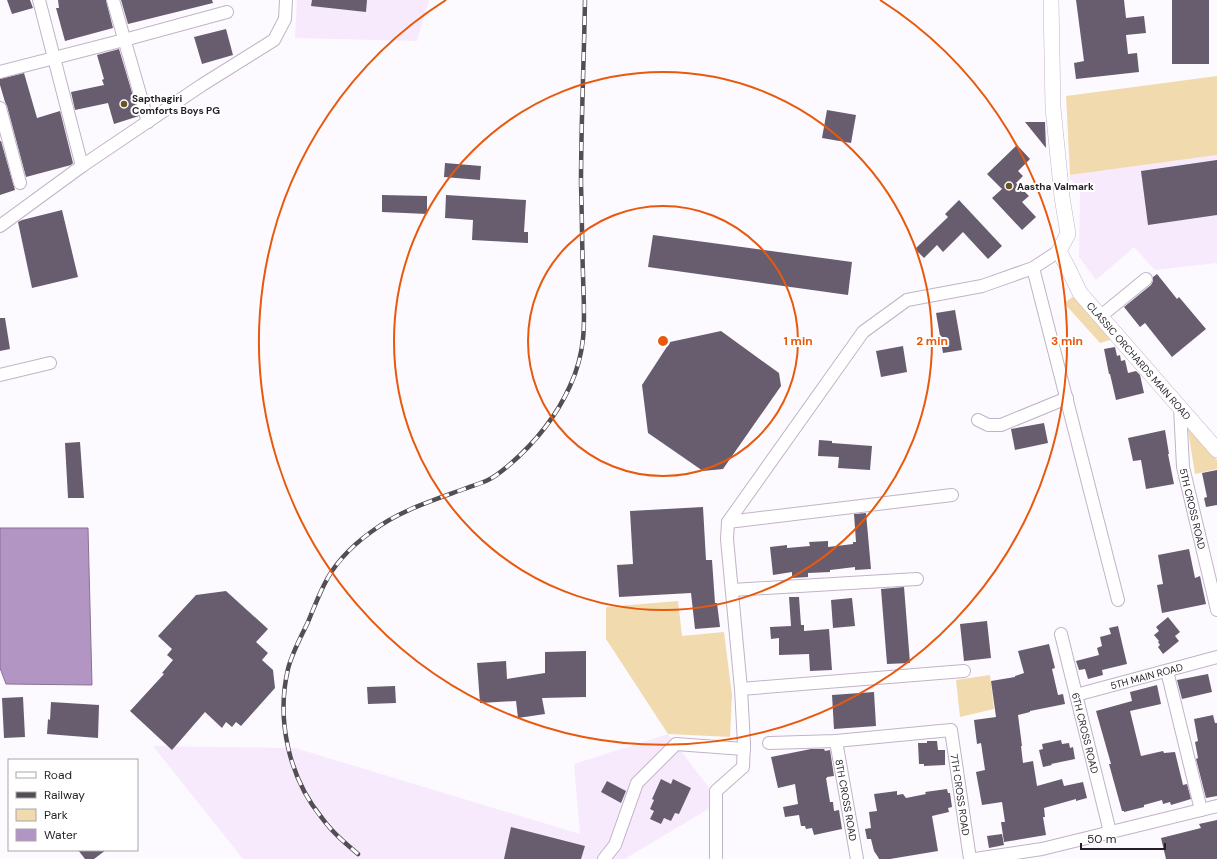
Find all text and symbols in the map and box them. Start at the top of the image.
place label: Sapthagiri Comforts Boys PG [132,92,220,117]
marker: Sapthagiri Comforts Boys PG [119,99,129,109]
place label: Aastha Valmark [1017,180,1094,193]
marker: Aastha Valmark [1004,181,1014,191]
street label: CLASSIC ORCHARDS MAIN ROAD [1084,299,1194,422]
text: 1 min [783,333,813,349]
text: 2 min [916,333,948,349]
text: 3 min [1051,333,1083,349]
centre of rings [656,334,670,348]
street label: 5TH CROSS ROAD [1177,467,1209,551]
street label: 5TH MAIN ROAD [1109,660,1184,692]
street label: 6TH CROSS ROAD [1069,691,1102,775]
street label: 7TH CROSS ROAD [948,753,973,837]
street label: 8TH CROSS ROAD [833,758,860,842]
legend [8,759,138,851]
text: Road [44,767,72,783]
text: Railway [44,787,85,803]
text: Park [44,807,68,823]
scale bar [1081,825,1165,851]
text: Water [44,827,78,843]
text: 50 m [1087,831,1116,847]

